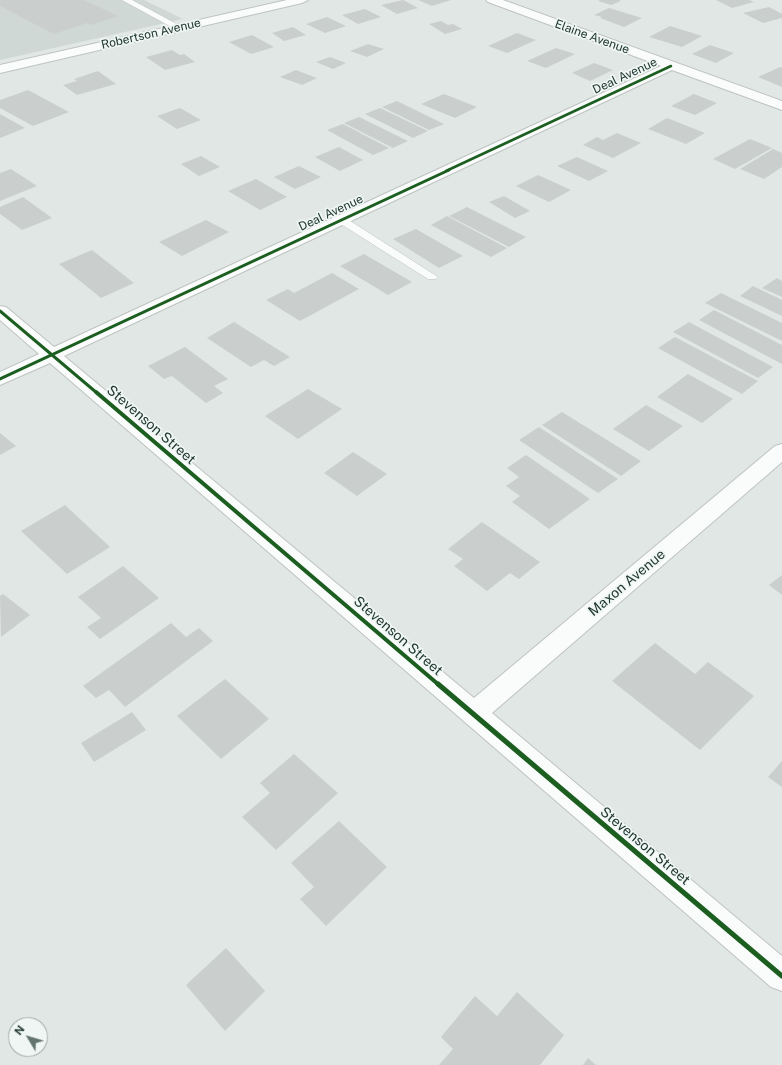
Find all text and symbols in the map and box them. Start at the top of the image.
street label: Robertson Avenue [100,16,202,52]
street label: Elaine Avenue [553,17,631,57]
street label: Deal Avenue [590,55,660,97]
street label: Deal Avenue [296,192,366,234]
street label: Stevenson Street [103,382,199,468]
street label: Maxon Avenue [585,546,669,620]
street label: Stevenson Street [350,593,446,679]
street label: Stevenson Street [597,803,693,889]
north arrow [8,1017,48,1057]
text: N [12,1023,27,1037]

